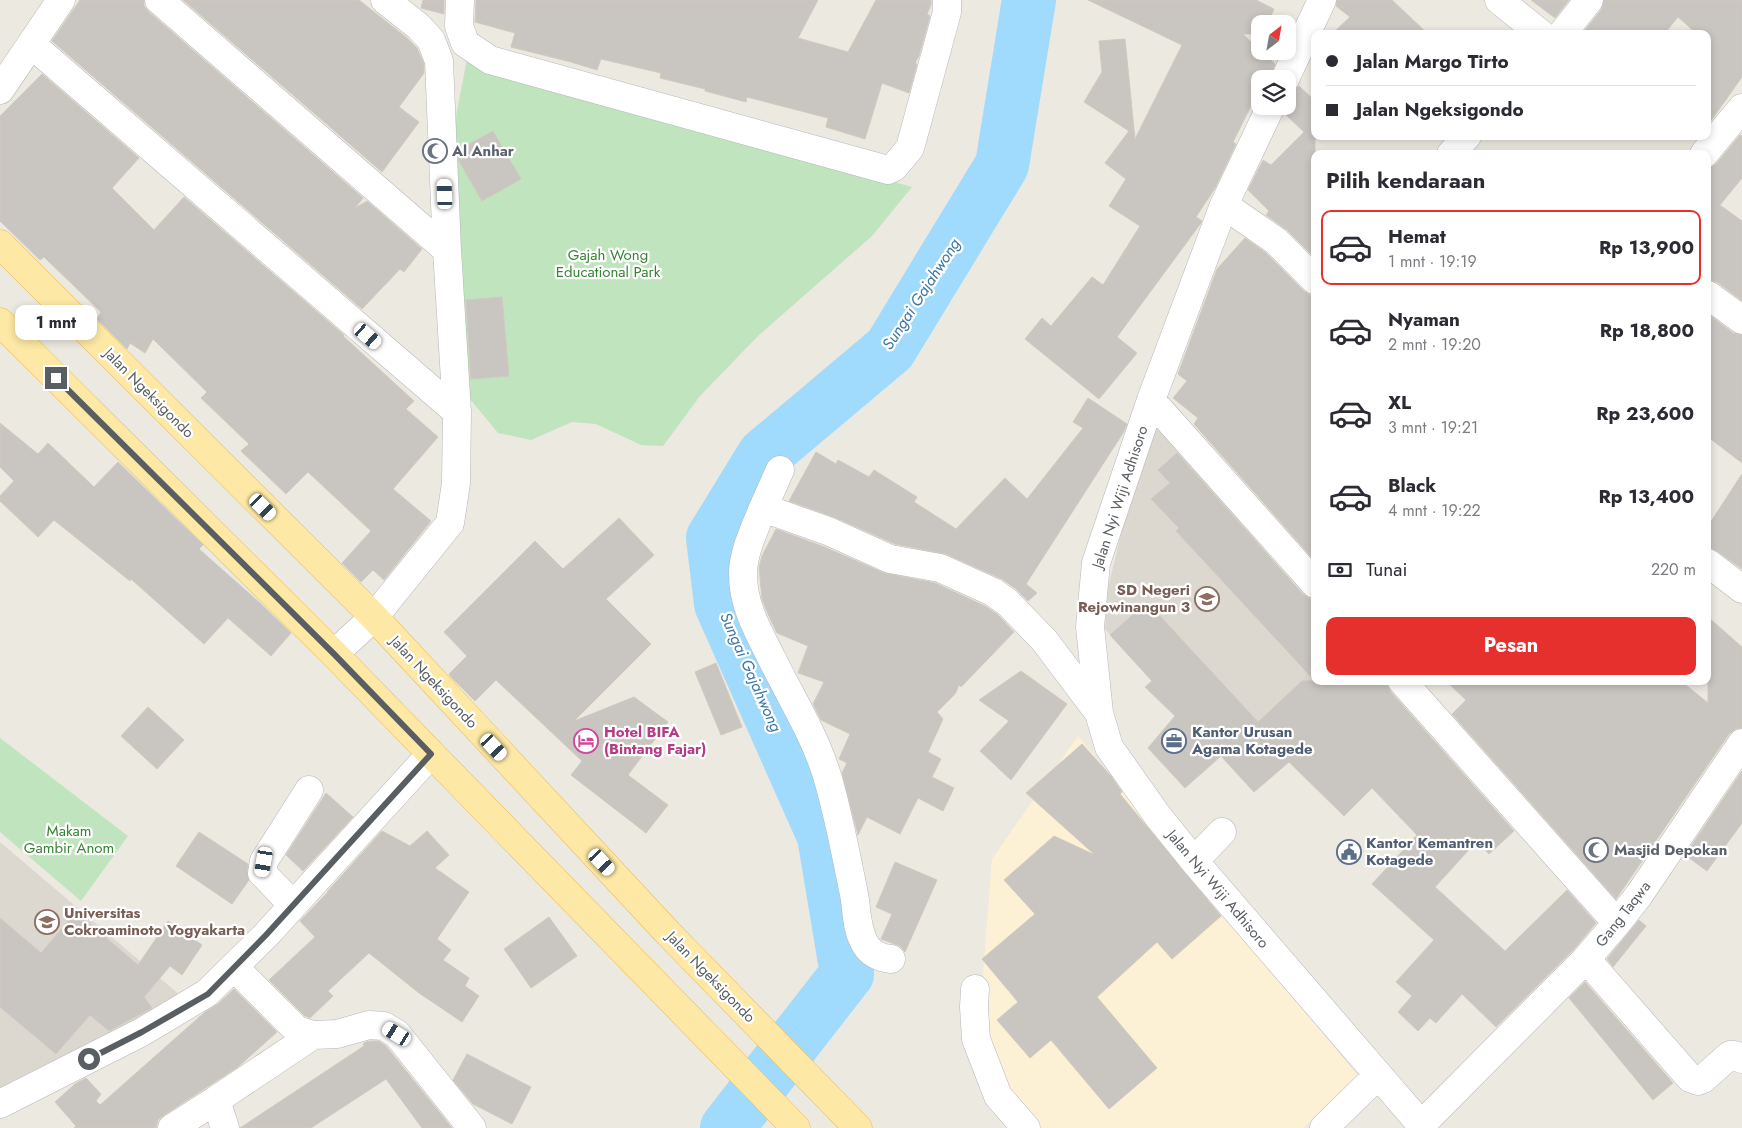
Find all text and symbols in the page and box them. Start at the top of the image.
north arrow [1251,15,1296,60]
map controls [1251,15,1296,115]
text: Jalan Margo Tirto [1356,48,1509,75]
button: layers [1251,70,1296,115]
text: Jalan Ngeksigondo [1356,96,1524,123]
mosque icon: Al Anhar [422,138,448,164]
place label: Al Anhar [451,140,515,162]
text: Pilih kendaraan [1326,164,1485,196]
car [436,179,453,209]
text: Hemat [1388,223,1446,250]
icon: car [1328,225,1373,270]
water label: Sungai Gajahwong [876,234,966,354]
text: Rp 13,900 [1599,234,1694,261]
park label: Gajah Wong Educational Park [556,244,661,283]
text: 1 mnt · 19:19 [1388,250,1477,273]
callout: 1 mnt [15,306,97,340]
text: Nyaman [1388,306,1460,333]
icon: car [1328,308,1373,353]
text: 1 mnt [36,311,76,334]
text: Rp 18,800 [1600,317,1694,344]
car [351,320,384,352]
text: 2 mnt · 19:20 [1388,333,1481,356]
street label: Jalan Ngeksigondo [98,342,199,443]
route end [45,367,67,389]
text: XL [1388,389,1411,416]
icon: car [1328,391,1373,436]
text: Rp 23,600 [1596,400,1694,427]
text: 3 mnt · 19:21 [1388,416,1478,439]
street label: Jalan Nyi Wiji Adhisoro [1086,423,1153,573]
text: Black [1388,472,1436,499]
icon: car [1328,474,1373,519]
text: Rp 13,400 [1599,483,1694,510]
car [247,491,278,523]
text: 4 mnt · 19:22 [1388,499,1481,522]
icon: cash [1326,556,1354,584]
text: Tunai [1366,556,1407,583]
text: 220 m [1651,558,1696,581]
place label: SD Negeri Rejowinangun 3 [1078,579,1190,618]
school or university icon: SD Negeri Rejowinangun 3 [1194,586,1220,612]
water label: Sungai Gajahwong [714,608,788,736]
button: Pesan [1326,617,1696,675]
street label: Jalan Ngeksigondo [384,629,483,733]
place label: Hotel BIFA (Bintang Fajar) [604,721,706,760]
place label: Kantor Urusan Agama Kotagede [1191,721,1313,760]
hotel icon: Hotel BIFA (Bintang Fajar) [573,728,599,754]
office icon: Kantor Urusan Agama Kotagede [1161,728,1187,754]
car [478,731,509,763]
park label: Makam Gambir Anom [24,820,114,859]
street label: Jalan Nyi Wiji Adhisoro [1160,823,1274,953]
place label: Kantor Kemantren Kotagede [1366,832,1493,871]
mosque icon: Masjid Depokan [1583,837,1609,863]
public building icon: Kantor Kemantren Kotagede [1336,839,1362,865]
place label: Masjid Depokan [1614,839,1727,861]
car [254,846,273,878]
car [586,846,617,878]
street label: Gang Taqwa [1590,876,1656,952]
place label: Universitas Cokroaminoto Yogyakarta [64,902,245,941]
school or university icon: Universitas Cokroaminoto Yogyakarta [34,909,60,935]
street label: Jalan Ngeksigondo [660,925,760,1028]
car [380,1020,413,1048]
route start [78,1048,100,1070]

